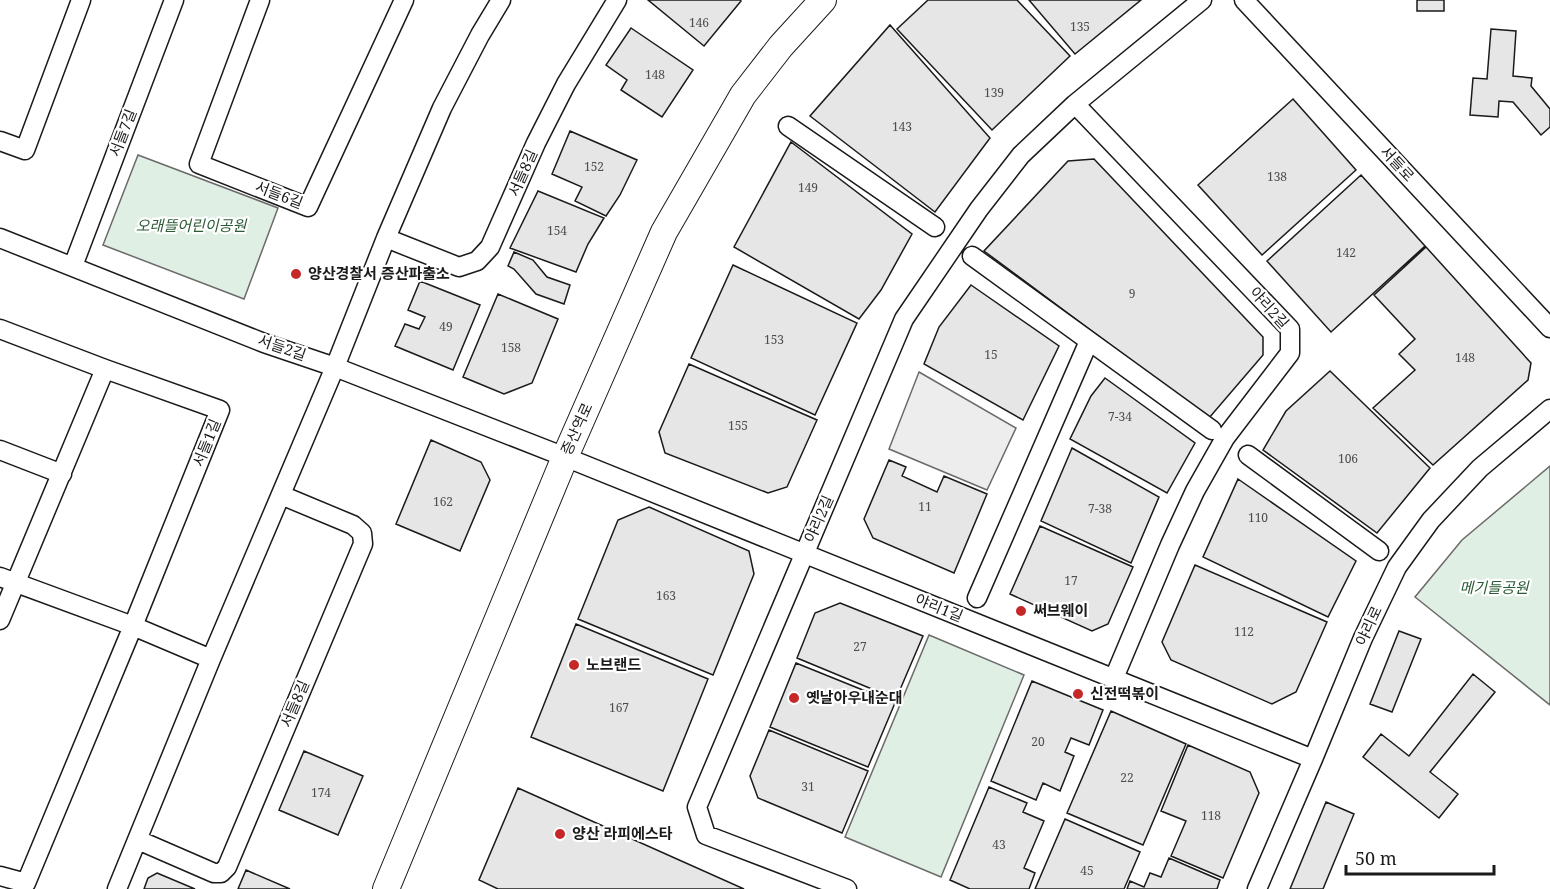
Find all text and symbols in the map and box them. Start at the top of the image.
house number: 146 [689,14,709,31]
house number: 135 [1070,18,1090,35]
house number: 148 [645,66,665,83]
house number: 139 [984,84,1004,101]
street label: 서들7길 [104,106,140,159]
house number: 143 [892,118,912,135]
street label: 서들로 [1376,141,1419,185]
street label: 서들8길 [503,146,541,199]
house number: 152 [584,158,604,175]
house number: 138 [1267,168,1287,185]
street label: 서들6길 [253,176,306,212]
house number: 149 [798,179,818,196]
park label: 오래뜰어린이공원 [136,215,247,235]
house number: 154 [547,222,567,239]
house number: 142 [1336,244,1356,261]
place label: 양산경찰서 증산파출소 [308,263,450,283]
marker: 양산경찰서 증산파출소 [289,267,303,281]
street label: 야리2길 [1246,282,1294,333]
house number: 9 [1129,285,1135,302]
house number: 49 [439,318,453,335]
street label: 서들2길 [256,329,309,365]
house number: 153 [764,331,784,348]
house number: 158 [501,339,521,356]
house number: 15 [984,346,998,363]
house number: 148 [1455,349,1475,366]
street label: 증산역로 [556,399,596,458]
house number: 7-34 [1108,408,1132,425]
street label: 서들1길 [187,416,225,469]
house number: 155 [728,417,748,434]
house number: 106 [1338,450,1358,467]
street label: 야리2길 [799,492,837,545]
house number: 162 [433,493,453,510]
house number: 11 [918,498,932,515]
house number: 7-38 [1088,500,1112,517]
house number: 110 [1248,509,1268,526]
house number: 17 [1064,572,1078,589]
park label: 메기들공원 [1459,577,1530,597]
house number: 163 [656,587,676,604]
street label: 야리1길 [913,588,966,626]
place label: 써브웨이 [1033,600,1088,620]
street label: 야리로 [1350,603,1386,649]
marker: 써브웨이 [1014,604,1028,618]
house number: 112 [1234,623,1254,640]
house number: 27 [853,638,867,655]
place label: 노브랜드 [586,654,641,674]
marker: 노브랜드 [567,658,581,672]
street label: 서들8길 [275,677,313,730]
place label: 신전떡볶이 [1090,683,1159,703]
place label: 옛날아우내순대 [806,687,903,707]
marker: 신전떡볶이 [1071,687,1085,701]
marker: 옛날아우내순대 [787,691,801,705]
house number: 167 [609,699,629,716]
house number: 20 [1031,733,1045,750]
house number: 22 [1120,769,1134,786]
house number: 31 [801,778,815,795]
house number: 174 [311,784,331,801]
house number: 118 [1201,807,1221,824]
place label: 양산 라피에스타 [572,823,673,843]
marker: 양산 라피에스타 [553,827,567,841]
house number: 43 [992,836,1006,853]
scale bar [1346,838,1494,876]
text: 50 m [1355,846,1397,870]
house number: 45 [1080,862,1094,879]

